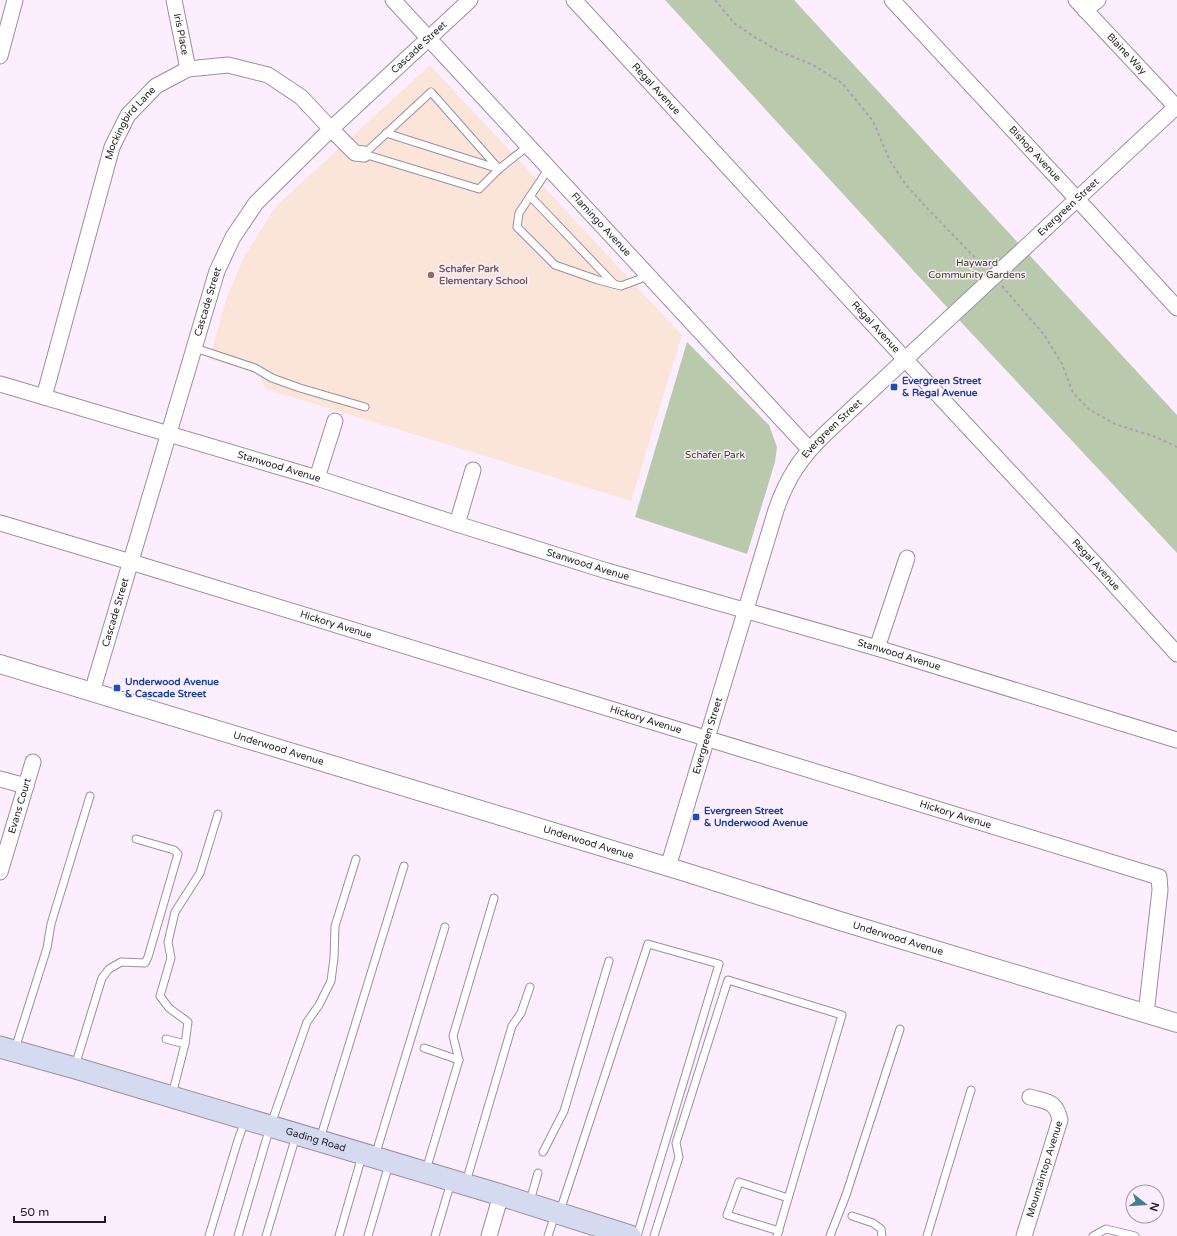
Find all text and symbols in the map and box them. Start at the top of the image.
street label: Iris Place [171,12,191,57]
street label: Cascade Street [389,19,449,76]
street label: Blaine Way [1104,31,1149,78]
street label: Regal Avenue [629,61,683,117]
street label: Mockingbird Lane [103,84,158,161]
street label: Bishop Avenue [1006,124,1064,184]
street label: Evergreen Street [1035,176,1102,239]
street label: Flamingo Avenue [568,190,634,259]
park label: Hayward Community Gardens [928,257,1026,281]
place label: Schafer Park Elementary School [439,263,528,287]
street label: Cascade Street [192,265,224,338]
marker: Schafer Park Elementary School [426,270,436,280]
street label: Regal Avenue [849,299,902,356]
place label: Evergreen Street & Regal Avenue [902,375,982,399]
marker: Evergreen Street & Regal Avenue [889,382,899,392]
street label: Evergreen Street [799,397,865,461]
street label: Stanwood Avenue [236,449,322,485]
park label: Schafer Park [685,449,746,461]
street label: Regal Avenue [1069,537,1123,593]
street label: Stanwood Avenue [545,546,631,583]
street label: Cascade Street [100,576,132,648]
street label: Hickory Avenue [299,608,374,642]
street label: Stanwood Avenue [856,637,942,673]
place label: Underwood Avenue & Cascade Street [125,676,219,700]
marker: Underwood Avenue & Cascade Street [112,683,122,693]
street label: Evergreen Street [690,696,725,776]
street label: Hickory Avenue [608,703,683,736]
street label: Underwood Avenue [232,729,326,768]
street label: Evans Court [6,777,34,835]
street label: Hickory Avenue [918,798,993,831]
place label: Evergreen Street & Underwood Avenue [704,805,808,829]
marker: Evergreen Street & Underwood Avenue [691,812,701,822]
street label: Underwood Avenue [542,823,636,862]
street label: Underwood Avenue [851,919,945,958]
street label: Mountaintop Avenue [1024,1119,1065,1219]
street label: Gading Road [284,1125,347,1154]
north arrow [1125,1184,1165,1224]
scale bar [14,1198,105,1224]
text: N [1147,1201,1162,1213]
text: 50 m [20,1205,49,1219]

